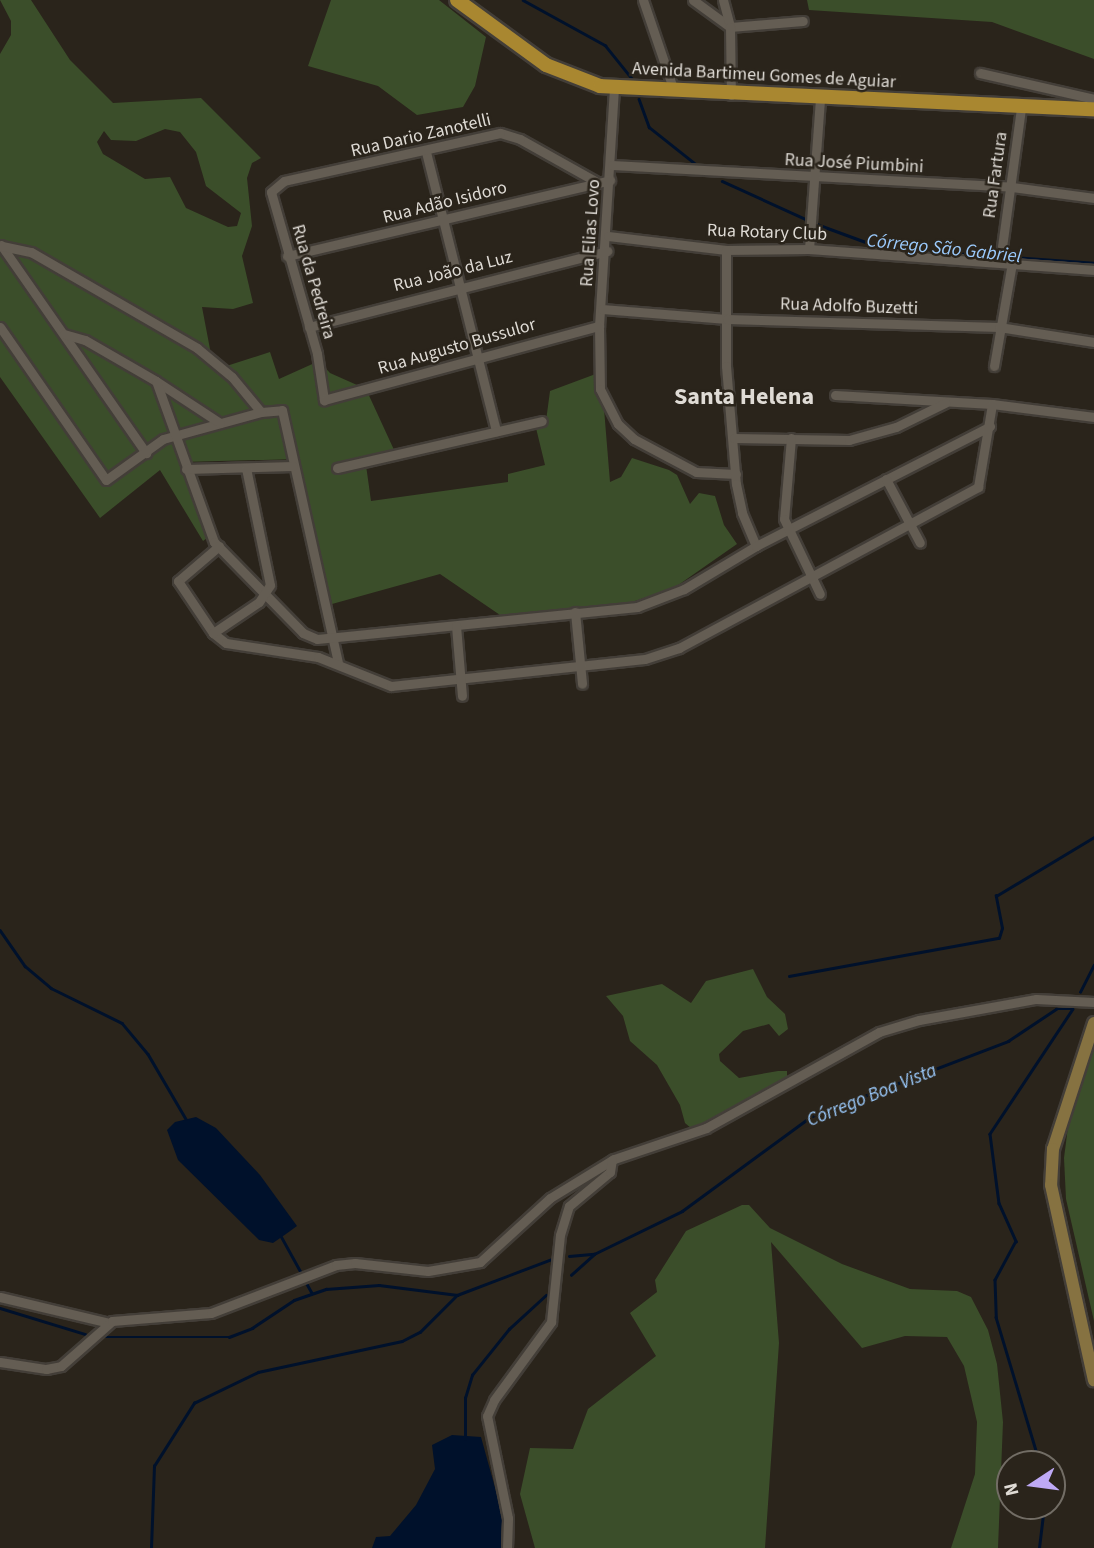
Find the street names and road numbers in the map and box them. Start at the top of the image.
street label: Avenida Bartimeu Gomes de Aguiar [631,58,897,94]
street label: Rua Dario Zanotelli [349,109,493,163]
street label: Rua Fartura [979,130,1013,220]
street label: Rua José Piumbini [784,150,924,178]
street label: Rua Adão Isidoro [381,177,509,229]
street label: Rua Elias Lovo [576,179,606,287]
street label: Rua Rotary Club [707,220,827,246]
street label: Rua da Pedreira [286,222,340,342]
street label: Rua João da Luz [391,247,515,297]
street label: Rua Adolfo Buzetti [780,294,918,320]
street label: Rua Augusto Bussulor [376,314,538,380]

